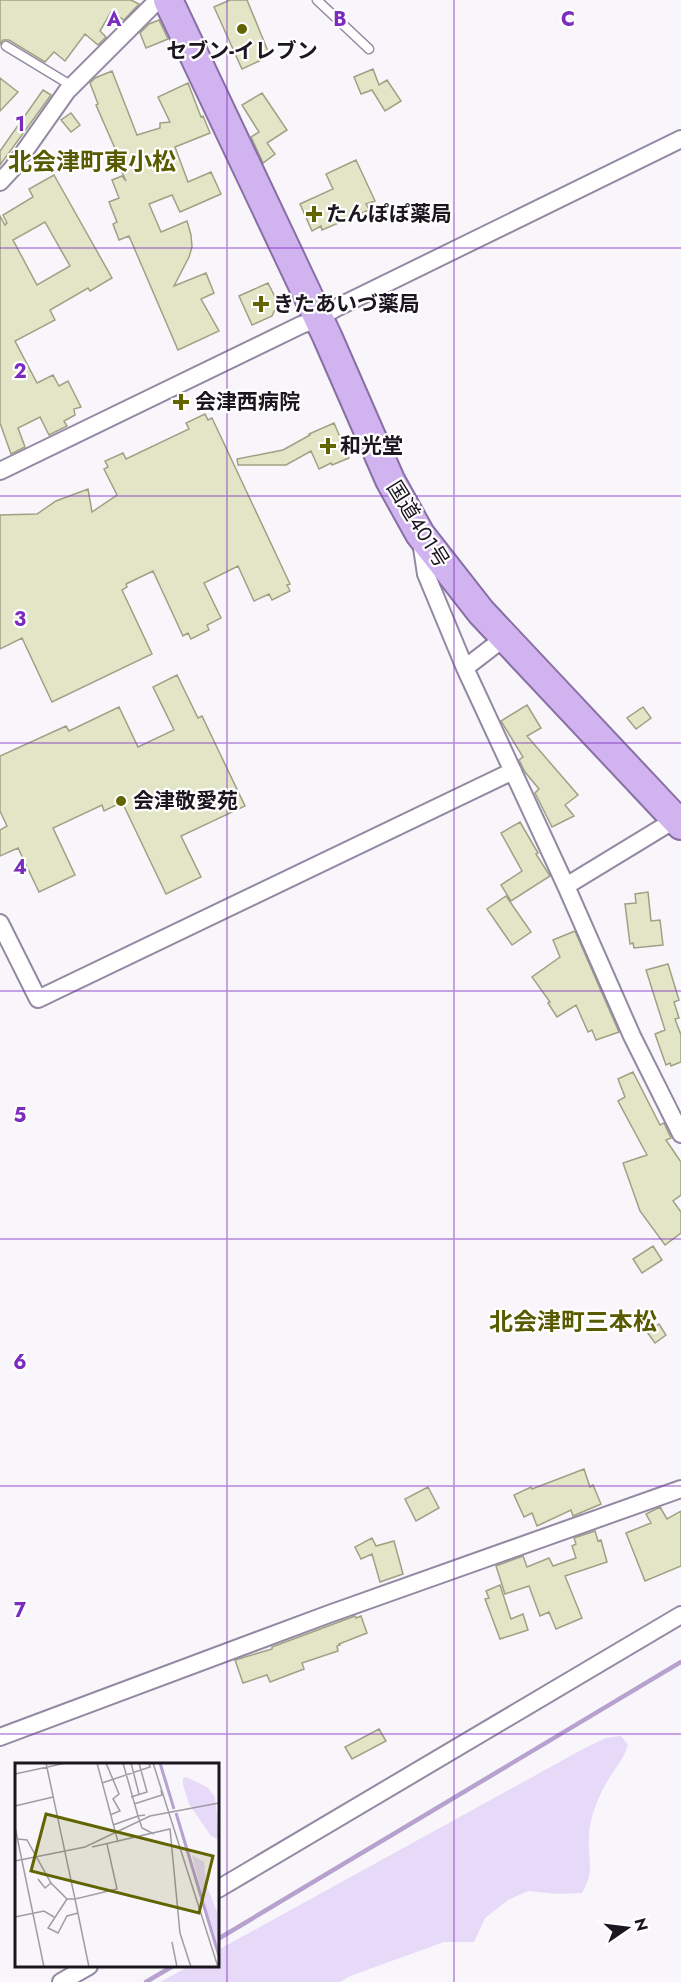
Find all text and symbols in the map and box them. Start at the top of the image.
text: A [106,5,122,34]
text: B [333,5,347,34]
text: C [561,5,575,34]
marker: セブン-イレブン [235,22,249,36]
place label: セブン-イレブン [166,36,318,66]
text: 1 [15,110,25,139]
district label: 北会津町東小松 [8,144,176,179]
place label: たんぽぽ薬局 [326,199,452,229]
marker: たんぽぽ薬局 [307,207,321,221]
place label: きたあいづ薬局 [273,289,420,319]
marker: きたあいづ薬局 [254,297,268,311]
text: 2 [13,357,27,386]
place label: 会津西病院 [195,387,300,417]
marker: 会津西病院 [172,393,190,411]
place label: 和光堂 [340,431,403,461]
marker: 和光堂 [321,439,335,453]
street label: 国道401号 [379,475,457,573]
text: 3 [14,605,26,634]
place label: 会津敬愛苑 [133,786,238,816]
marker: 会津敬愛苑 [114,794,128,808]
text: 4 [13,853,27,882]
text: 5 [14,1101,27,1130]
district label: 北会津町三本松 [489,1304,657,1339]
text: 6 [13,1348,27,1377]
text: 7 [14,1596,27,1625]
inset map [15,1763,219,1967]
north arrow [597,1898,657,1958]
text: N [628,1916,654,1933]

